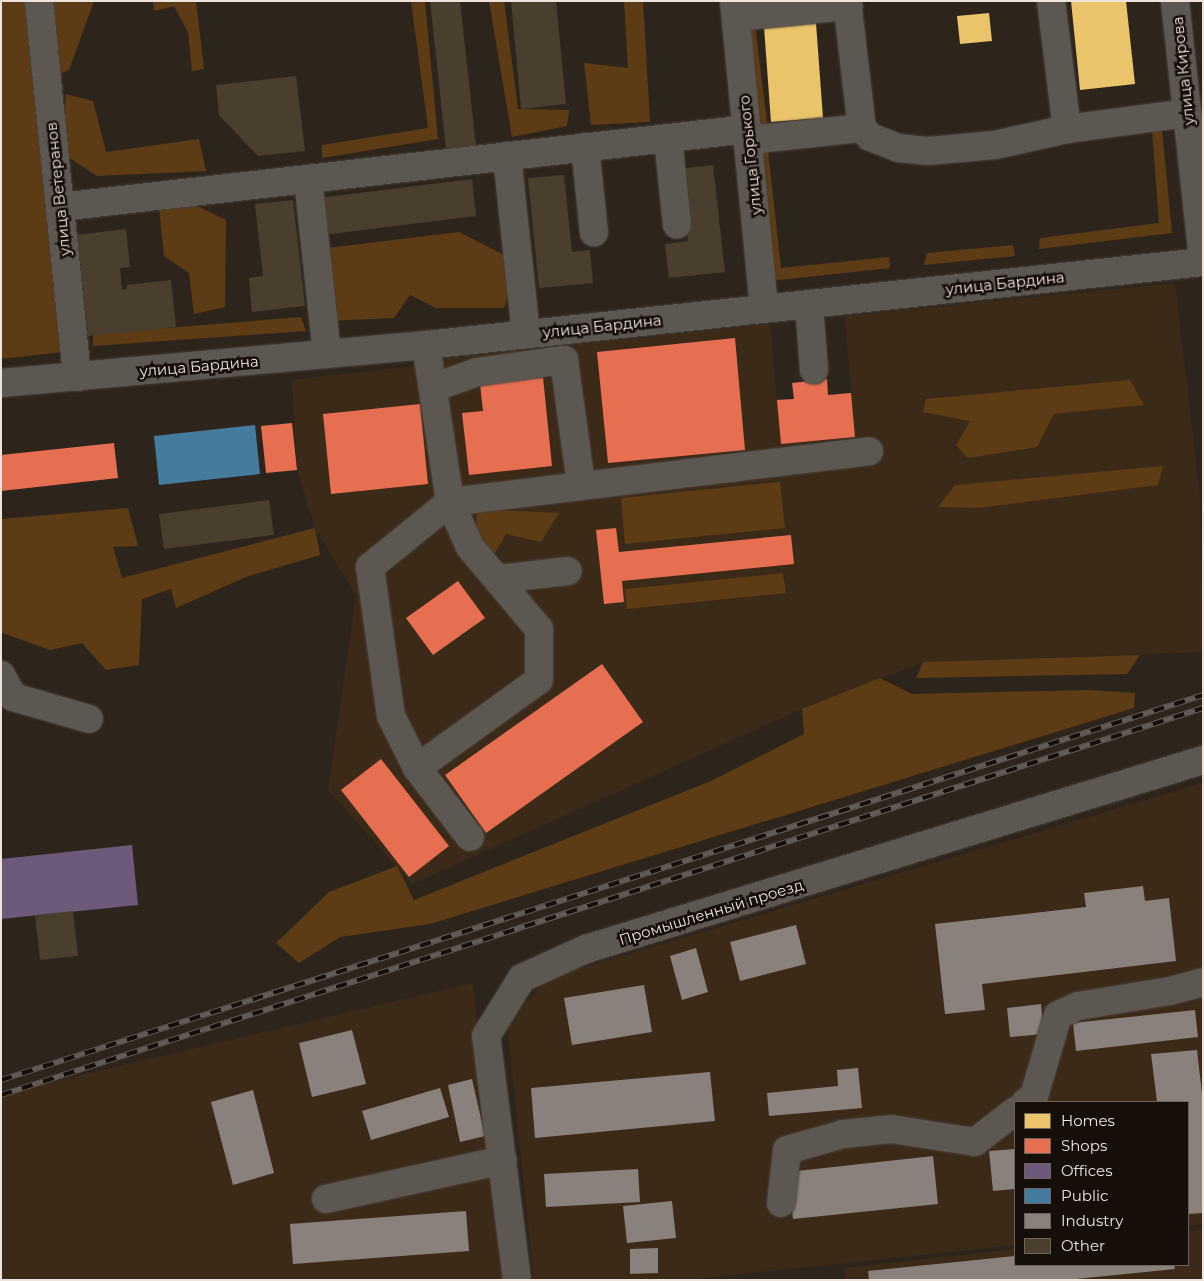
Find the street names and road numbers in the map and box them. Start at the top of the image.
street label: улица Кирова [1168,16,1198,126]
street label: улица Горького [735,94,765,216]
street label: улица Ветеранов [42,121,74,257]
street label: улица Бардина [945,268,1065,298]
street label: улица Бардина [542,311,662,341]
street label: улица Бардина [139,352,259,380]
street label: Промышленный проезд [617,875,805,949]

